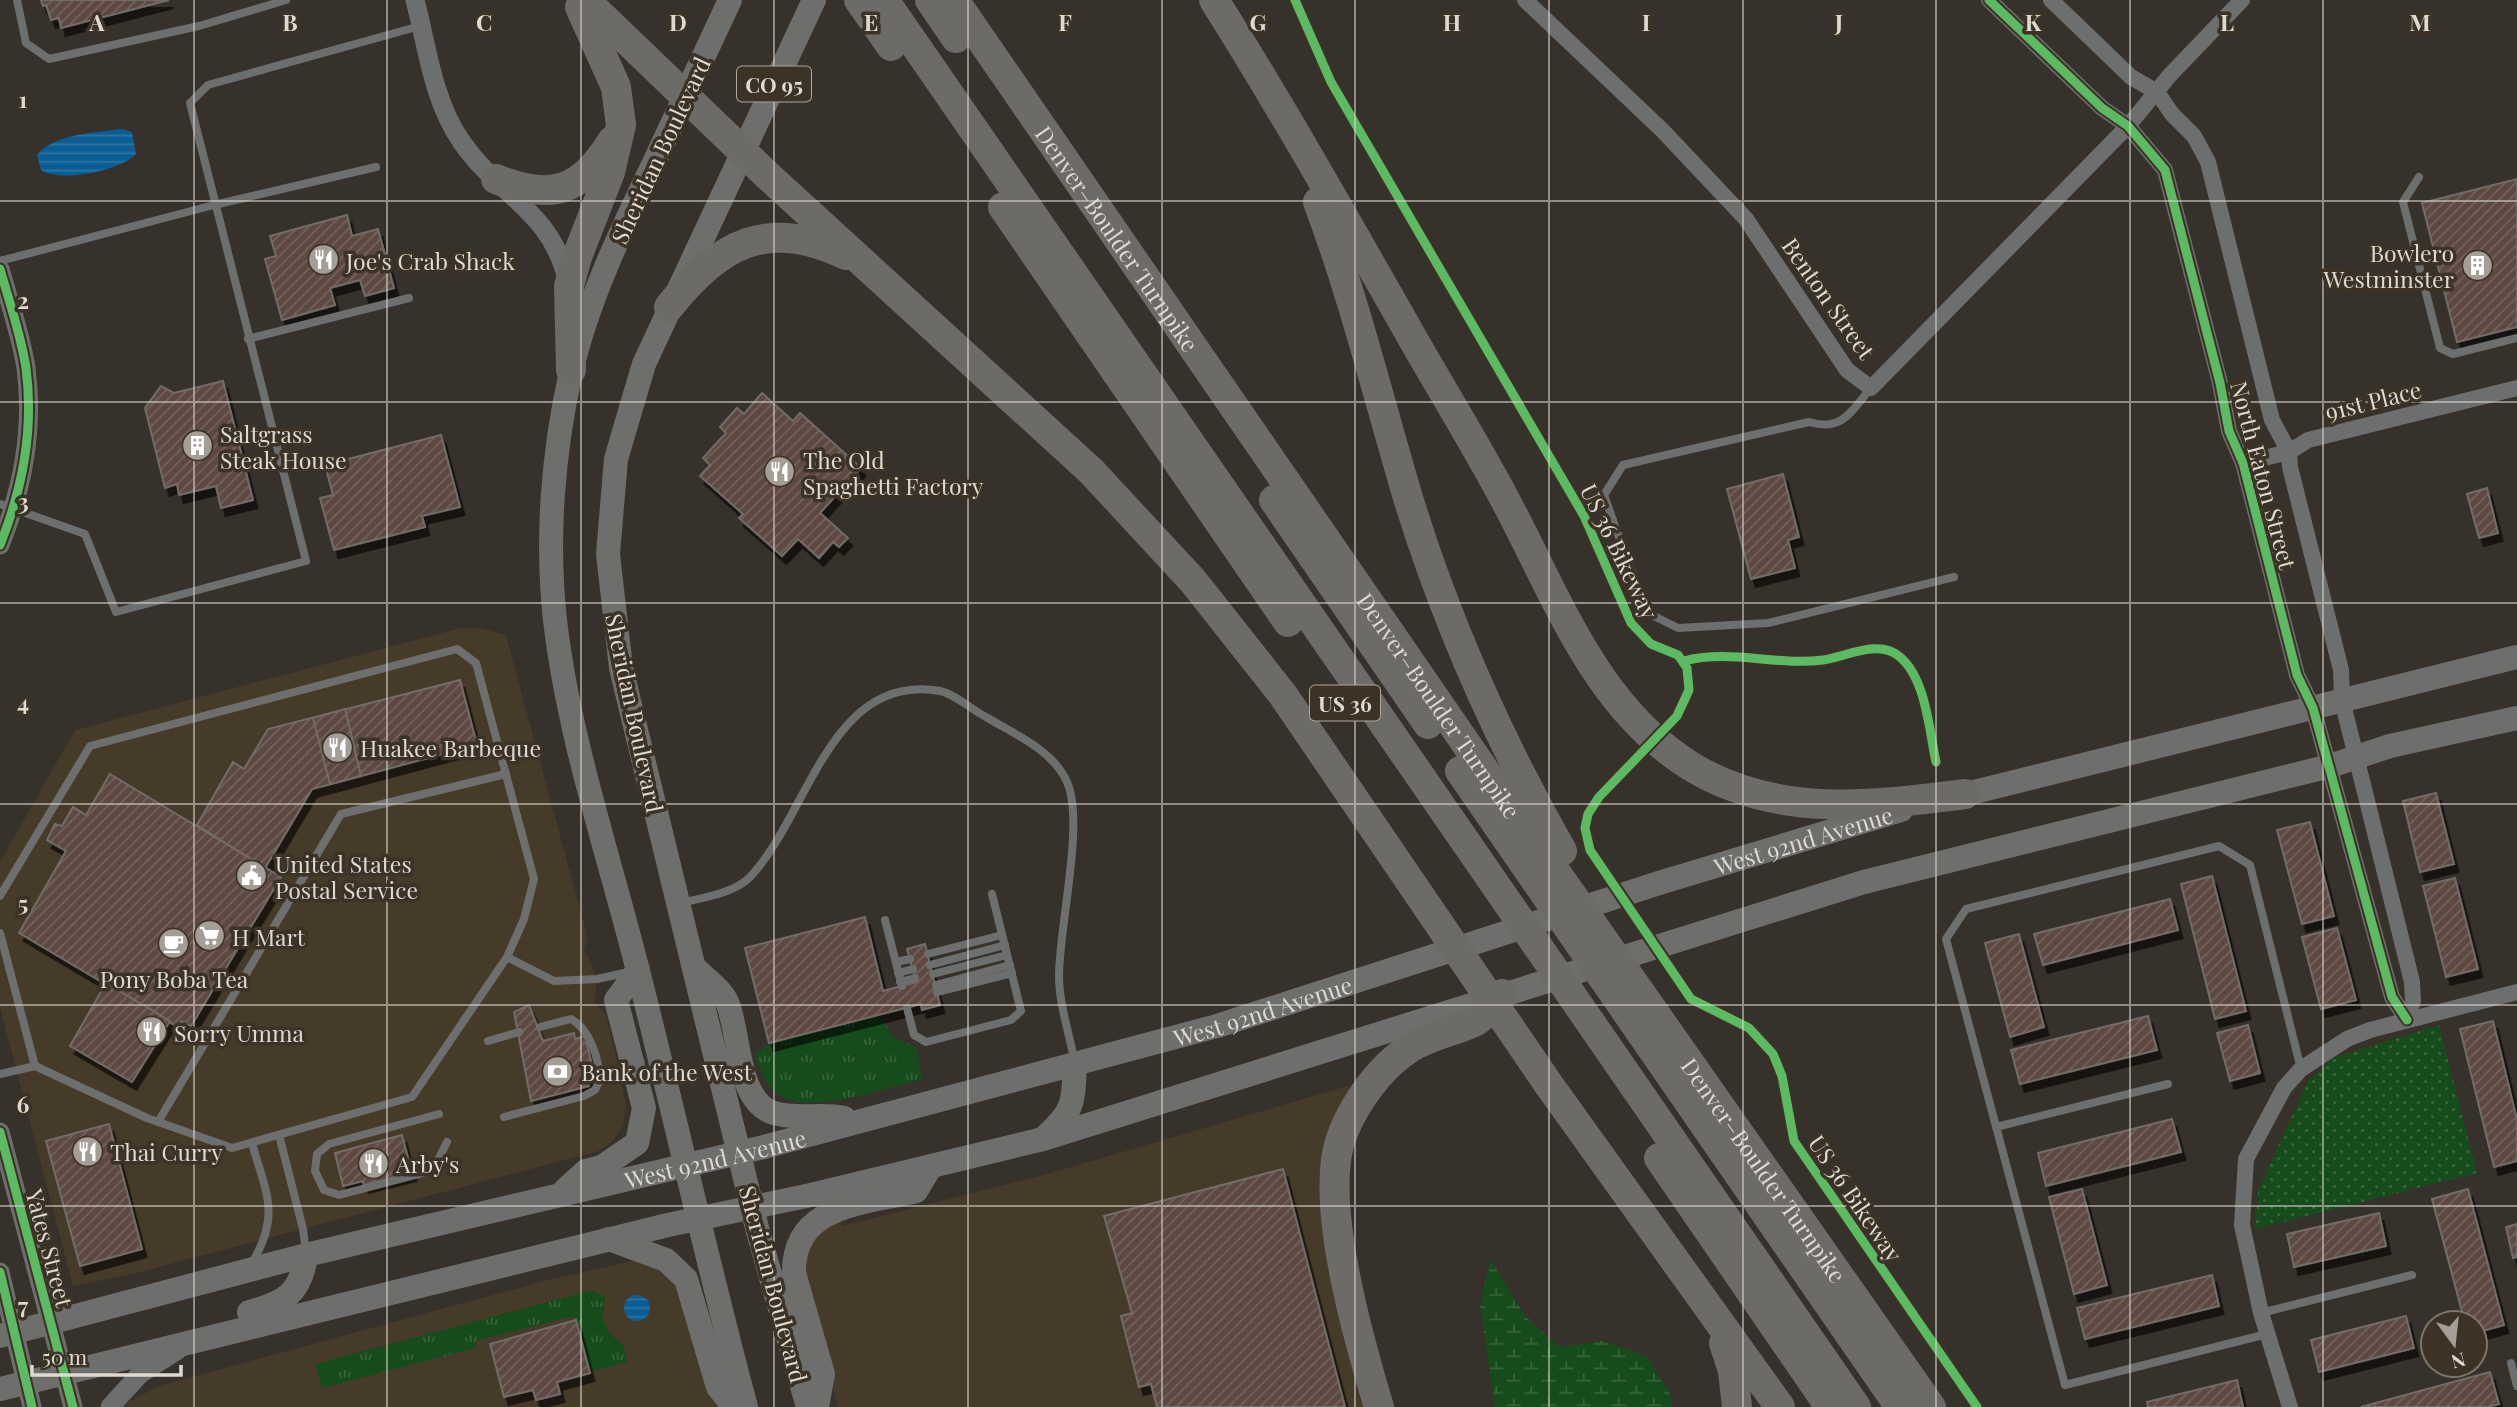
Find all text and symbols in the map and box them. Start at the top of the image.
text: A [88,6,105,37]
text: B [282,6,298,37]
text: C [476,6,492,37]
text: D [669,6,687,37]
text: E [864,6,878,37]
text: F [1058,6,1072,37]
text: G [1250,6,1267,37]
text: H [1443,6,1461,37]
text: I [1642,6,1650,37]
text: J [1834,6,1843,37]
text: K [2025,6,2042,37]
text: L [2220,6,2234,37]
text: M [2409,6,2431,37]
street label: Sheridan Boulevard [603,52,717,248]
road number: CO 95 [737,66,811,102]
text: 1 [19,83,28,114]
street label: Denver–Boulder Turnpike [1029,119,1207,357]
street label: Benton Street [1776,231,1883,366]
place label: Bowlero Westminster [2323,237,2454,294]
restaurant icon: Joe's Crab Shack [306,243,340,277]
place label: Joe's Crab Shack [345,245,515,276]
building icon: Bowlero Westminster [2460,248,2494,282]
text: 2 [17,284,29,315]
street label: 91st Place [2322,373,2424,427]
street label: North Eaton Street [2224,378,2304,573]
place label: Saltgrass Steak House [220,418,347,475]
building icon: Saltgrass Steak House [180,429,214,463]
place label: The Old Spaghetti Factory [803,444,984,501]
restaurant icon: The Old Spaghetti Factory [763,455,797,489]
street label: US 36 Bikeway [1574,478,1666,624]
text: 3 [17,485,29,516]
street label: Denver–Boulder Turnpike [1351,586,1528,824]
street label: Sheridan Boulevard [599,611,671,815]
text: 4 [17,686,29,717]
road number: US 36 [1310,686,1380,720]
restaurant icon: Huakee Barbeque [320,730,354,764]
place label: Huakee Barbeque [360,732,541,763]
street label: West 92nd Avenue [1709,798,1896,881]
place label: United States Postal Service [275,848,418,905]
public building icon: United States Postal Service [235,859,269,893]
text: 5 [18,887,28,918]
supermarket icon: H Mart [192,919,226,953]
place label: H Mart [232,921,306,952]
cafe icon: Pony Boba Tea [157,927,191,961]
place label: Pony Boba Tea [100,963,249,994]
street label: West 92nd Avenue [1169,968,1356,1053]
restaurant icon: Sorry Umma [134,1015,168,1049]
place label: Sorry Umma [174,1017,304,1048]
street label: Denver–Boulder Turnpike [1675,1051,1854,1288]
bank icon: Bank of the West [541,1054,575,1088]
place label: Bank of the West [581,1056,753,1087]
text: 6 [17,1088,30,1119]
street label: West 92nd Avenue [620,1121,809,1195]
street label: US 36 Bikeway [1802,1128,1910,1268]
restaurant icon: Thai Curry [70,1134,104,1168]
place label: Thai Curry [110,1136,223,1167]
restaurant icon: Arby's [356,1146,390,1180]
place label: Arby's [395,1148,459,1179]
street label: Sheridan Boulevard [733,1182,815,1386]
street label: Yates Street [19,1185,81,1311]
text: 7 [18,1289,29,1320]
north arrow [2419,1309,2489,1379]
scale bar [32,1334,180,1378]
text: 50 m [42,1342,88,1370]
text: N [2448,1347,2469,1376]

